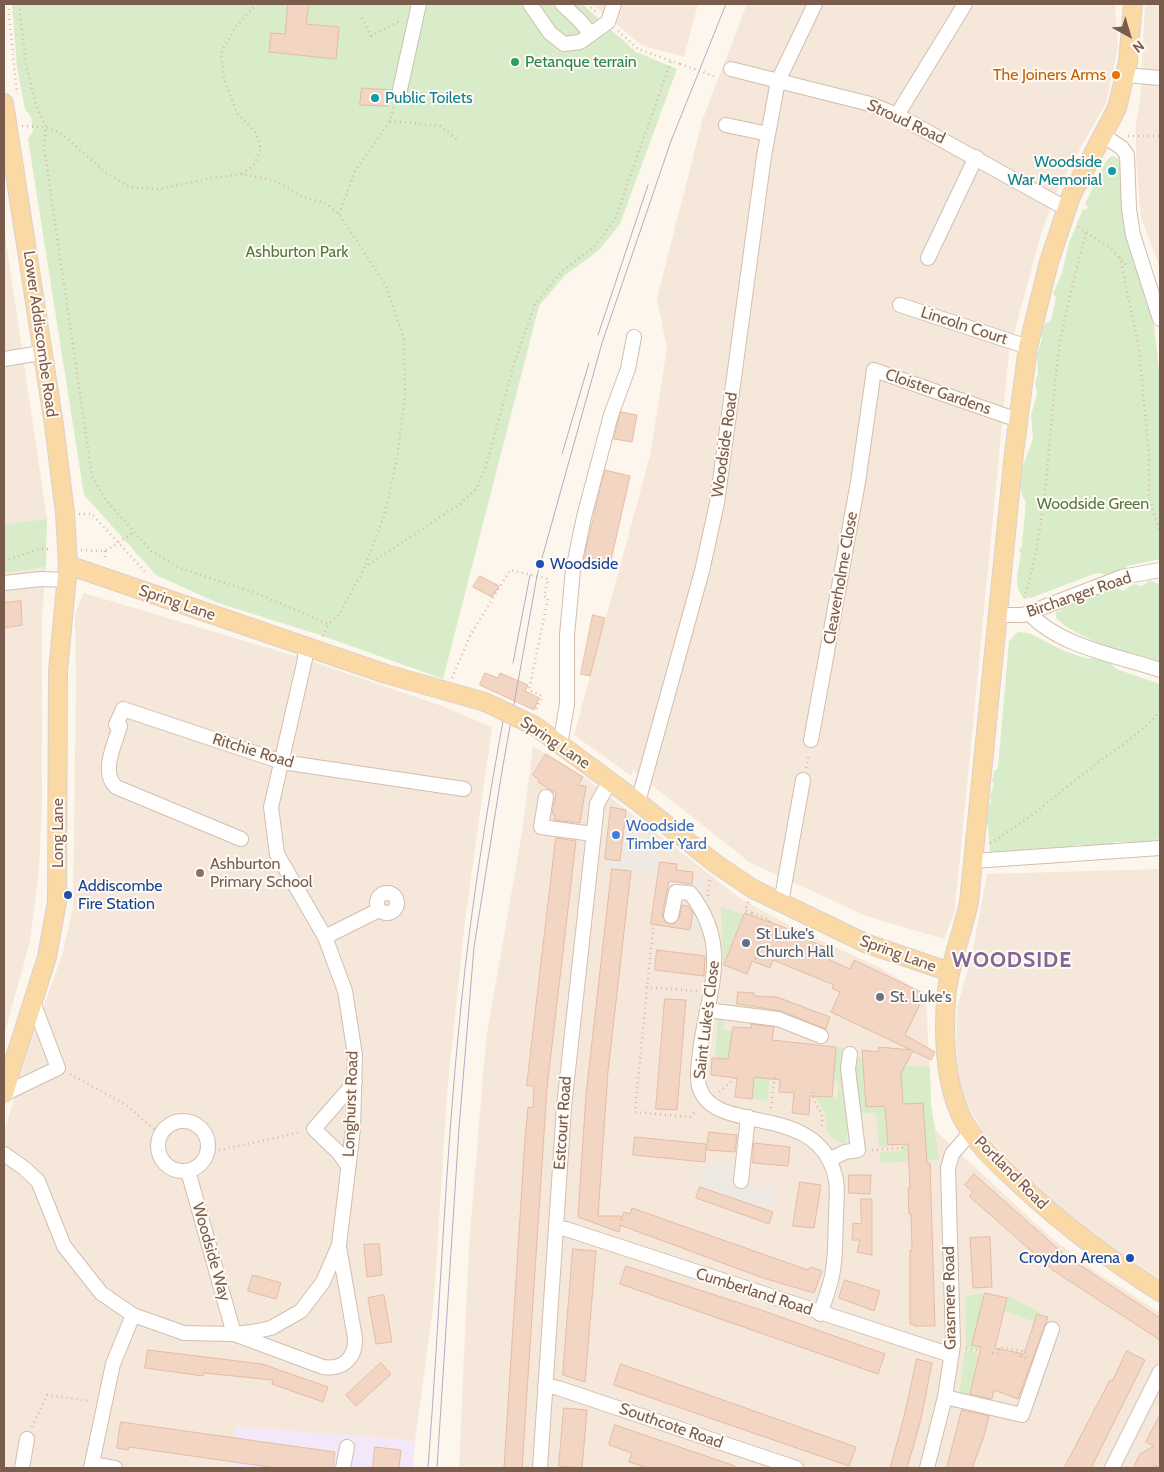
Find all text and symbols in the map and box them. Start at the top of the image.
north arrow [1104,10,1154,60]
text: N [1129,37,1148,57]
place label: Petanque terrain [525,52,637,72]
marker: Petanque terrain [509,56,521,68]
place label: The Joiners Arms [993,65,1106,85]
marker: The Joiners Arms [1110,69,1122,81]
place label: Public Toilets [385,88,473,108]
marker: Public Toilets [369,92,381,104]
street label: Stroud Road [864,96,948,148]
place label: Woodside War Memorial [1007,152,1102,190]
marker: Woodside War Memorial [1106,165,1118,177]
park label: Ashburton Park [246,242,348,262]
street label: Lower Addiscombe Road [19,250,61,418]
street label: Lincoln Court [918,303,1010,349]
street label: Cloister Gardens [883,365,993,419]
street label: Woodside Road [708,391,742,499]
park label: Woodside Green [1037,494,1149,514]
street label: Cleaverholme Close [820,510,862,646]
place label: Woodside [550,554,618,574]
marker: Woodside [534,558,546,570]
street label: Birchanger Road [1024,568,1134,622]
street label: Spring Lane [136,581,218,625]
street label: Spring Lane [516,713,594,773]
street label: Ritchie Road [210,730,296,772]
street label: Long Lane [48,798,68,868]
place label: Woodside Timber Yard [626,816,707,854]
marker: Woodside Timber Yard [610,829,622,841]
place label: Ashburton Primary School [210,854,313,892]
marker: Ashburton Primary School [194,867,206,879]
place label: Addiscombe Fire Station [78,876,163,914]
marker: Addiscombe Fire Station [62,889,74,901]
place label: St Luke's Church Hall [756,924,834,962]
street label: Spring Lane [857,931,939,977]
marker: St Luke's Church Hall [740,937,752,949]
district label: WOODSIDE [951,948,1073,974]
street label: Saint Luke's Close [690,960,724,1080]
place label: St. Luke's [890,987,952,1007]
marker: St. Luke's [874,991,886,1003]
street label: Longhurst Road [340,1051,362,1157]
street label: Estcourt Road [550,1076,576,1170]
street label: Portland Road [970,1132,1052,1214]
street label: Woodside Way [188,1201,234,1303]
street label: Grasmere Road [939,1246,961,1350]
place label: Croydon Arena [1019,1248,1120,1268]
marker: Croydon Arena [1124,1252,1136,1264]
street label: Cumberland Road [693,1264,815,1320]
street label: Southcote Road [617,1399,725,1453]

